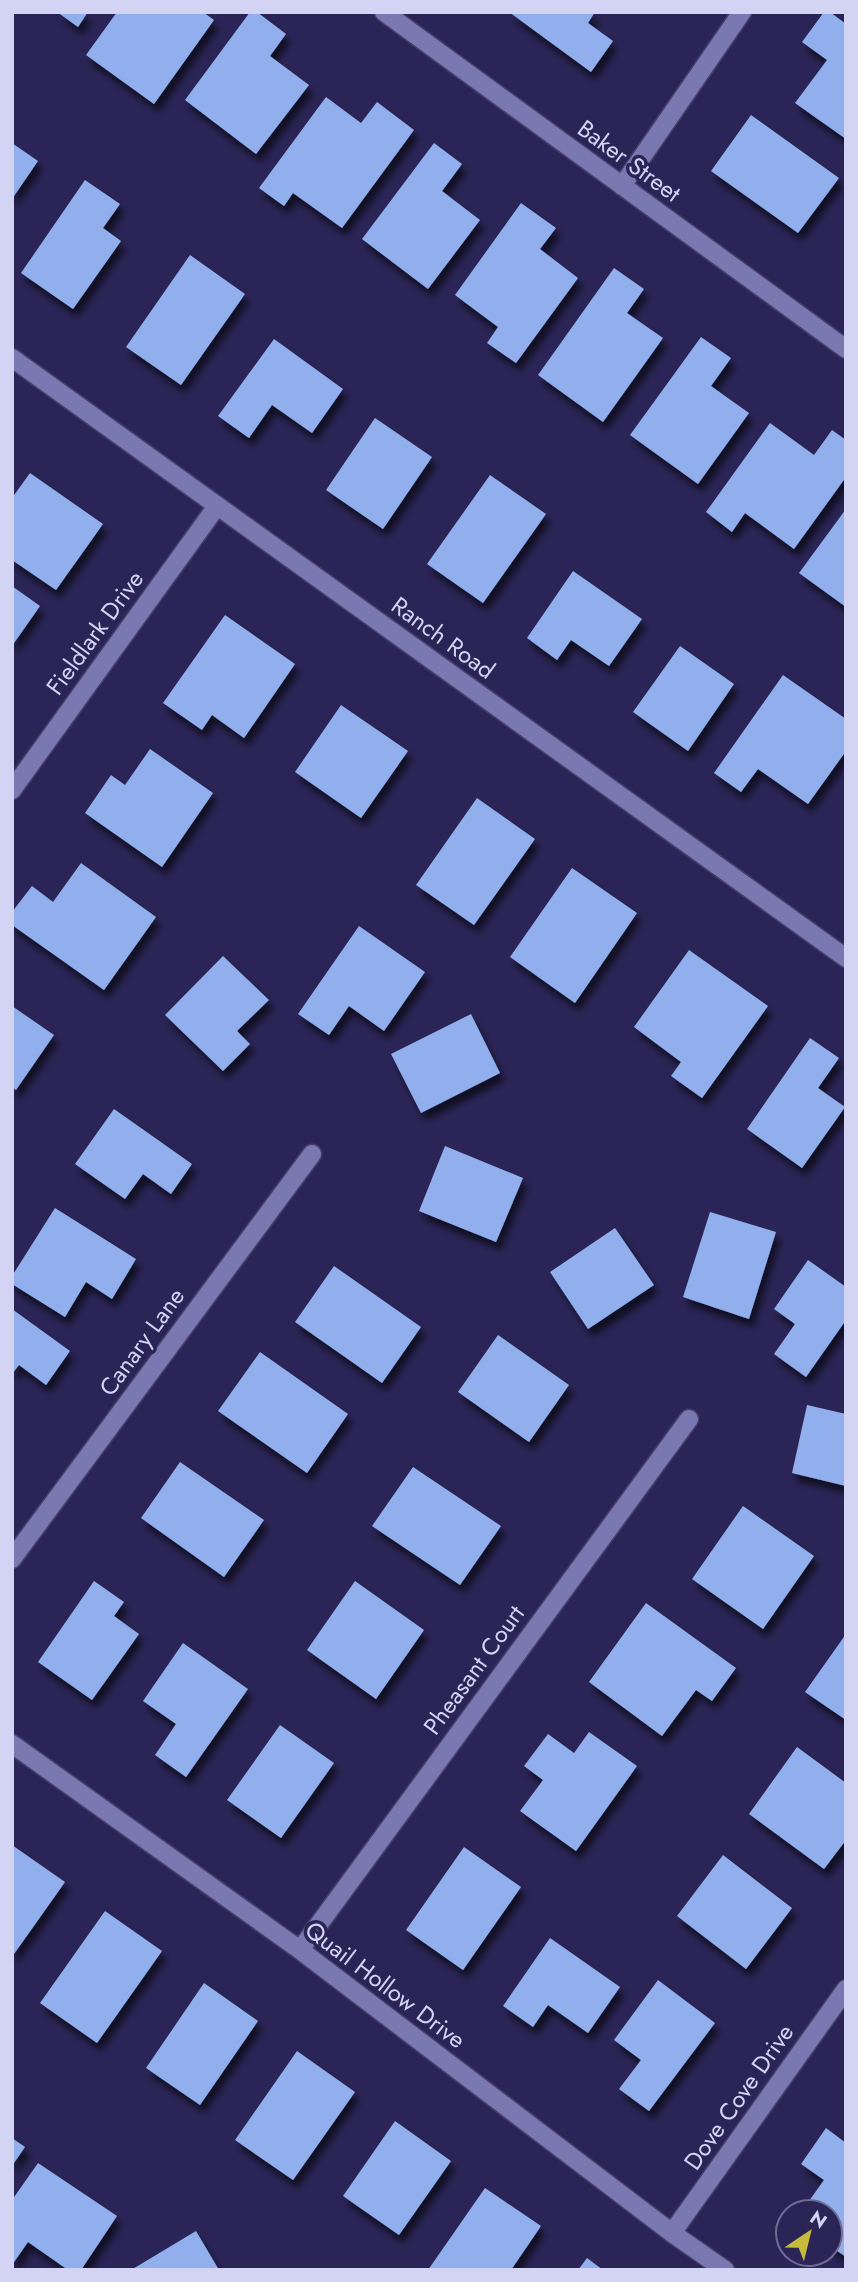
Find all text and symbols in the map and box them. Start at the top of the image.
street label: Baker Street [570,111,688,210]
street label: Fieldlark Drive [37,563,152,702]
street label: Ranch Road [384,588,502,687]
street label: Canary Lane [90,1280,193,1403]
street label: Pheasant Court [415,1598,533,1742]
street label: Quail Hollow Drive [298,1913,473,2057]
street label: Dove Cove Drive [675,2017,802,2177]
north arrow [774,2198,844,2268]
text: N [805,2204,832,2235]

